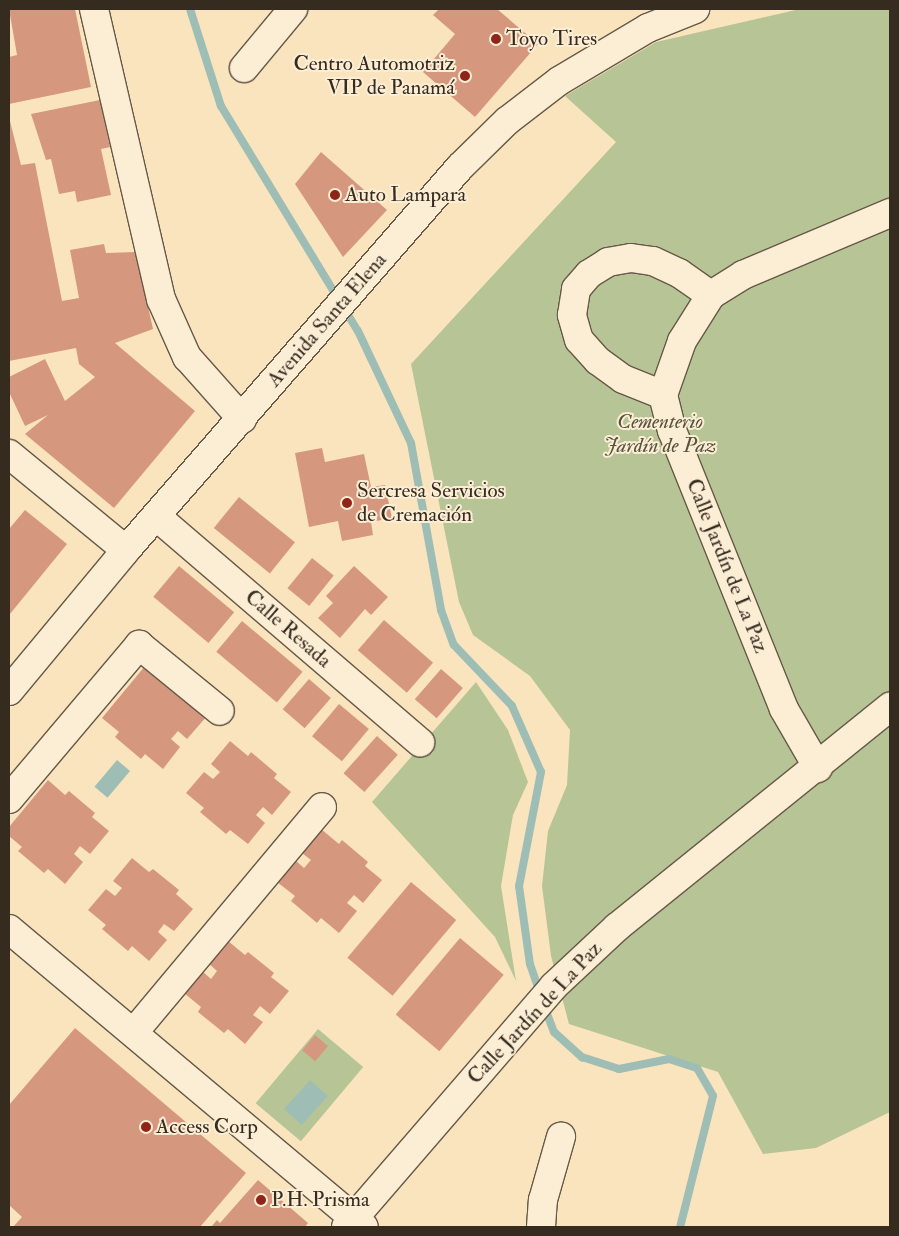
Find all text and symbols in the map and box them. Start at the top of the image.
place label: Toyo Tires [506,26,597,52]
marker: Toyo Tires [490,33,502,45]
place label: Centro Automotriz VIP de Panamá [293,51,455,101]
marker: Centro Automotriz VIP de Panamá [459,70,471,82]
place label: Auto Lampara [345,182,466,208]
marker: Auto Lampara [329,189,341,201]
street label: Avenida Santa Elena [262,248,392,392]
park label: Cementerio Jardín de Paz [604,409,716,459]
street label: Calle Jardín de La Paz [681,475,773,657]
place label: Sercresa Servicios de Cremación [357,478,505,528]
marker: Sercresa Servicios de Cremación [341,497,353,509]
street label: Calle Resada [240,585,336,673]
street label: Calle Jardín de La Paz [462,936,608,1090]
place label: Access Corp [156,1114,258,1140]
marker: Access Corp [140,1121,152,1133]
place label: P.H. Prisma [271,1187,370,1213]
marker: P.H. Prisma [255,1194,267,1206]

